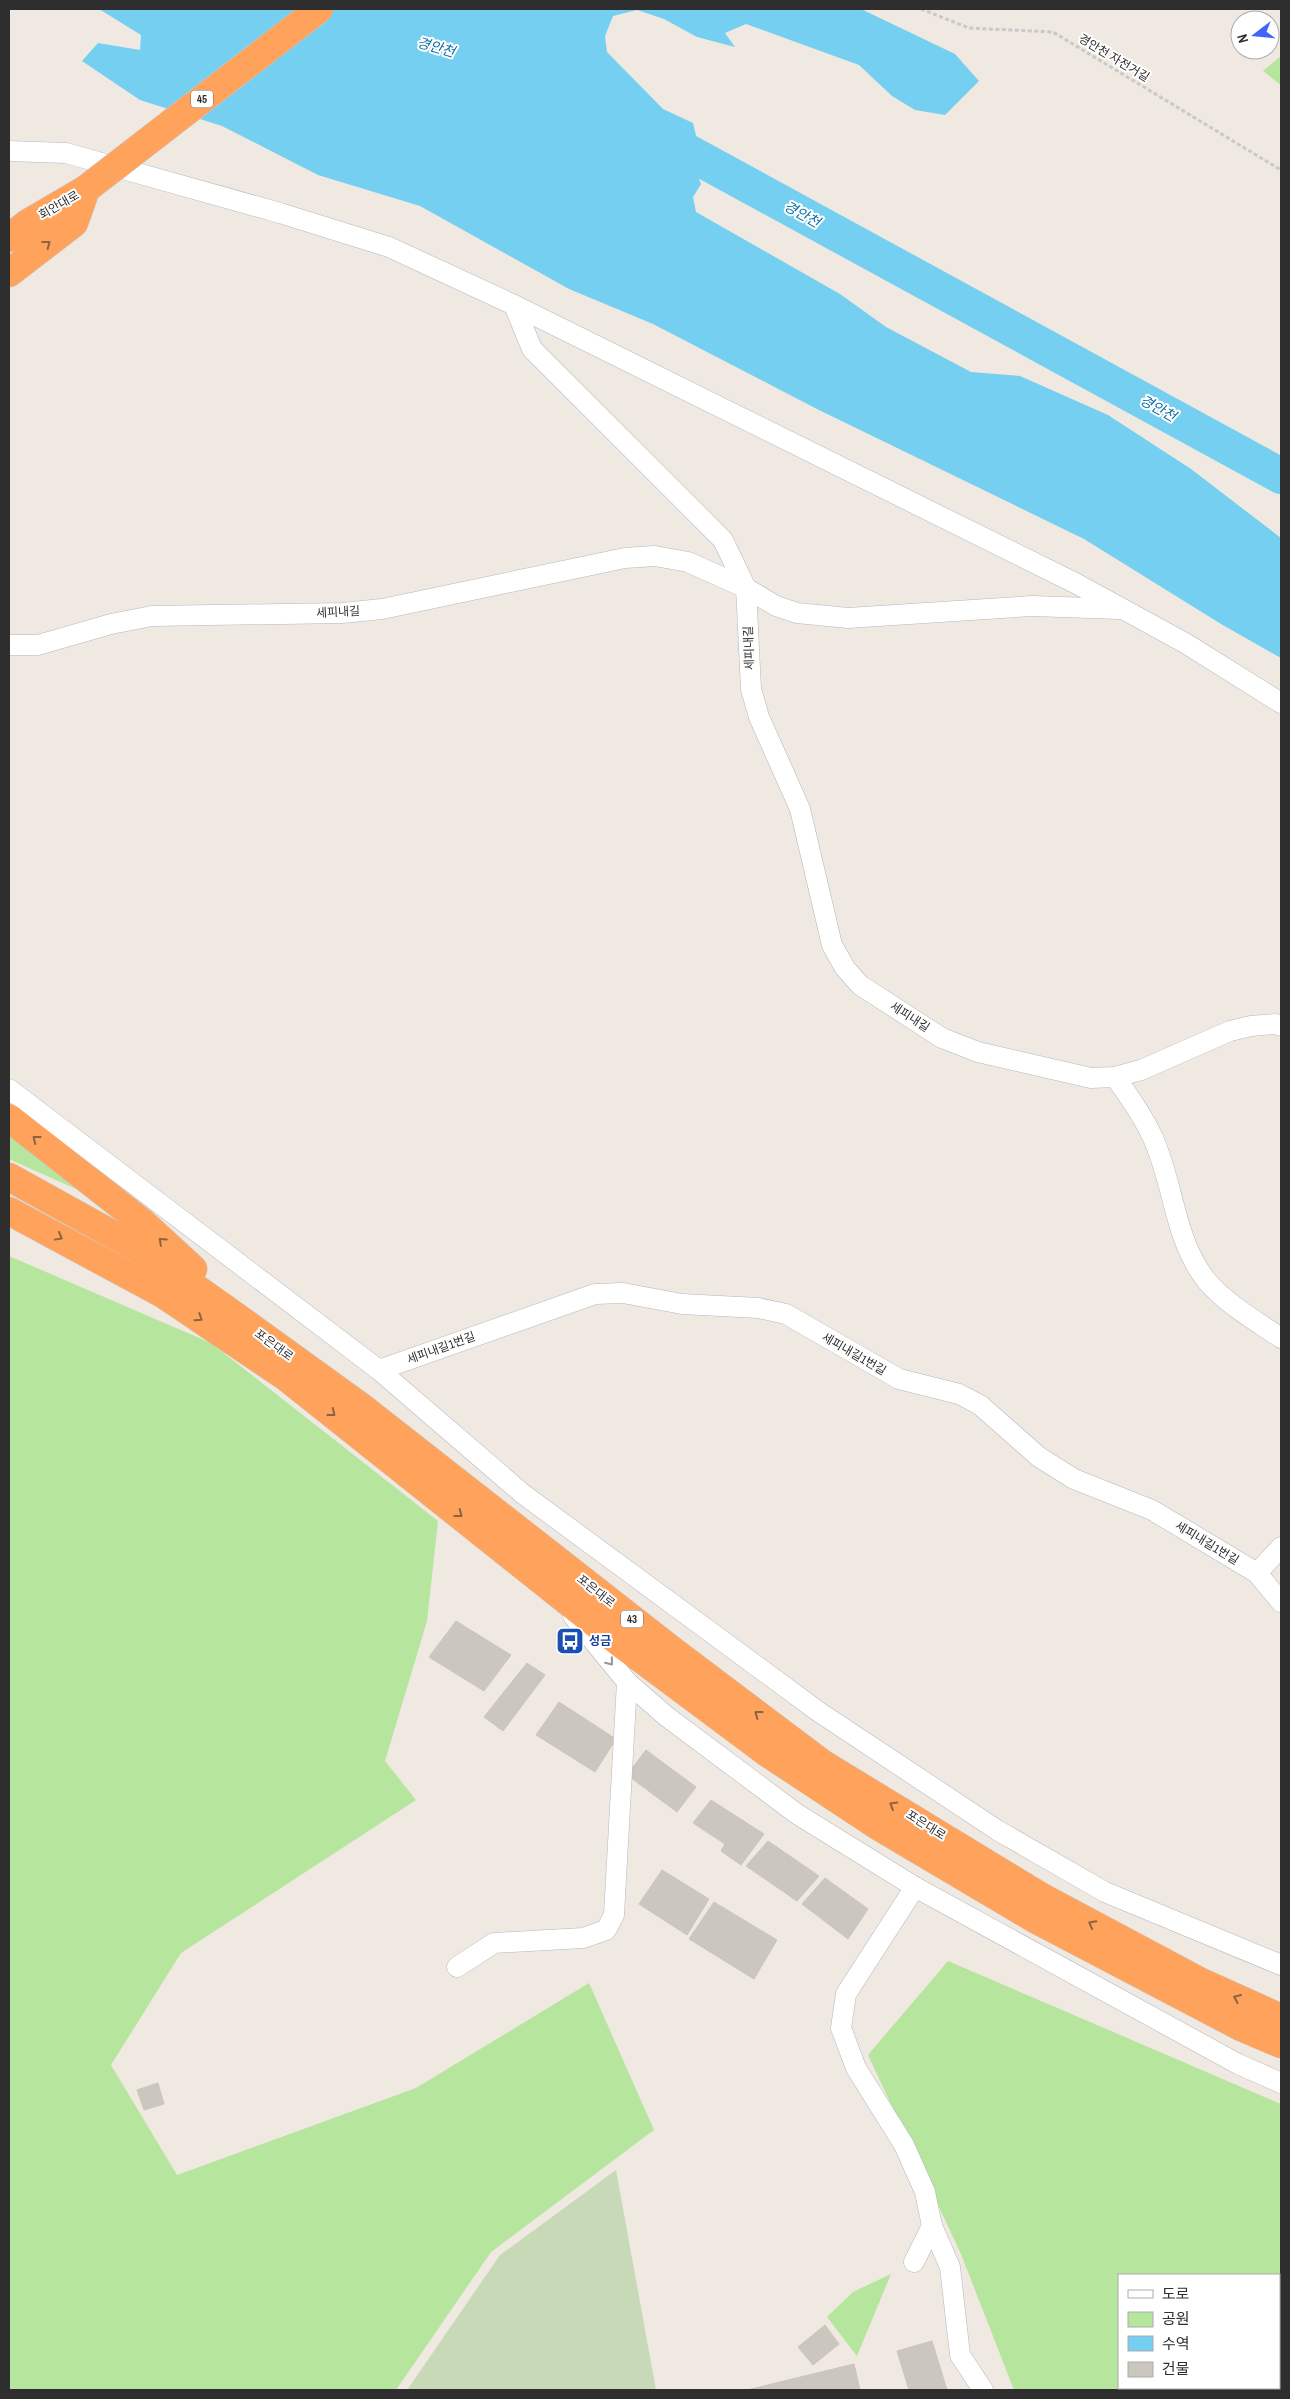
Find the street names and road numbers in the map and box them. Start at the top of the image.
street label: 경안천 자전거길 [1076,31,1152,85]
road number: 45 [191,90,213,108]
street label: 회안대로 [36,187,82,223]
street label: 세피내길 [316,603,360,621]
street label: 세피내길 [740,626,758,670]
street label: 세피내길 [887,998,933,1036]
street label: 포은대로 [251,1326,297,1364]
street label: 세피내길1번길 [405,1328,477,1368]
street label: 세피내길1번길 [819,1329,889,1379]
street label: 세피내길1번길 [1172,1518,1242,1568]
street label: 포은대로 [574,1571,618,1611]
road number: 43 [621,1610,643,1628]
street label: 포은대로 [903,1807,949,1843]

